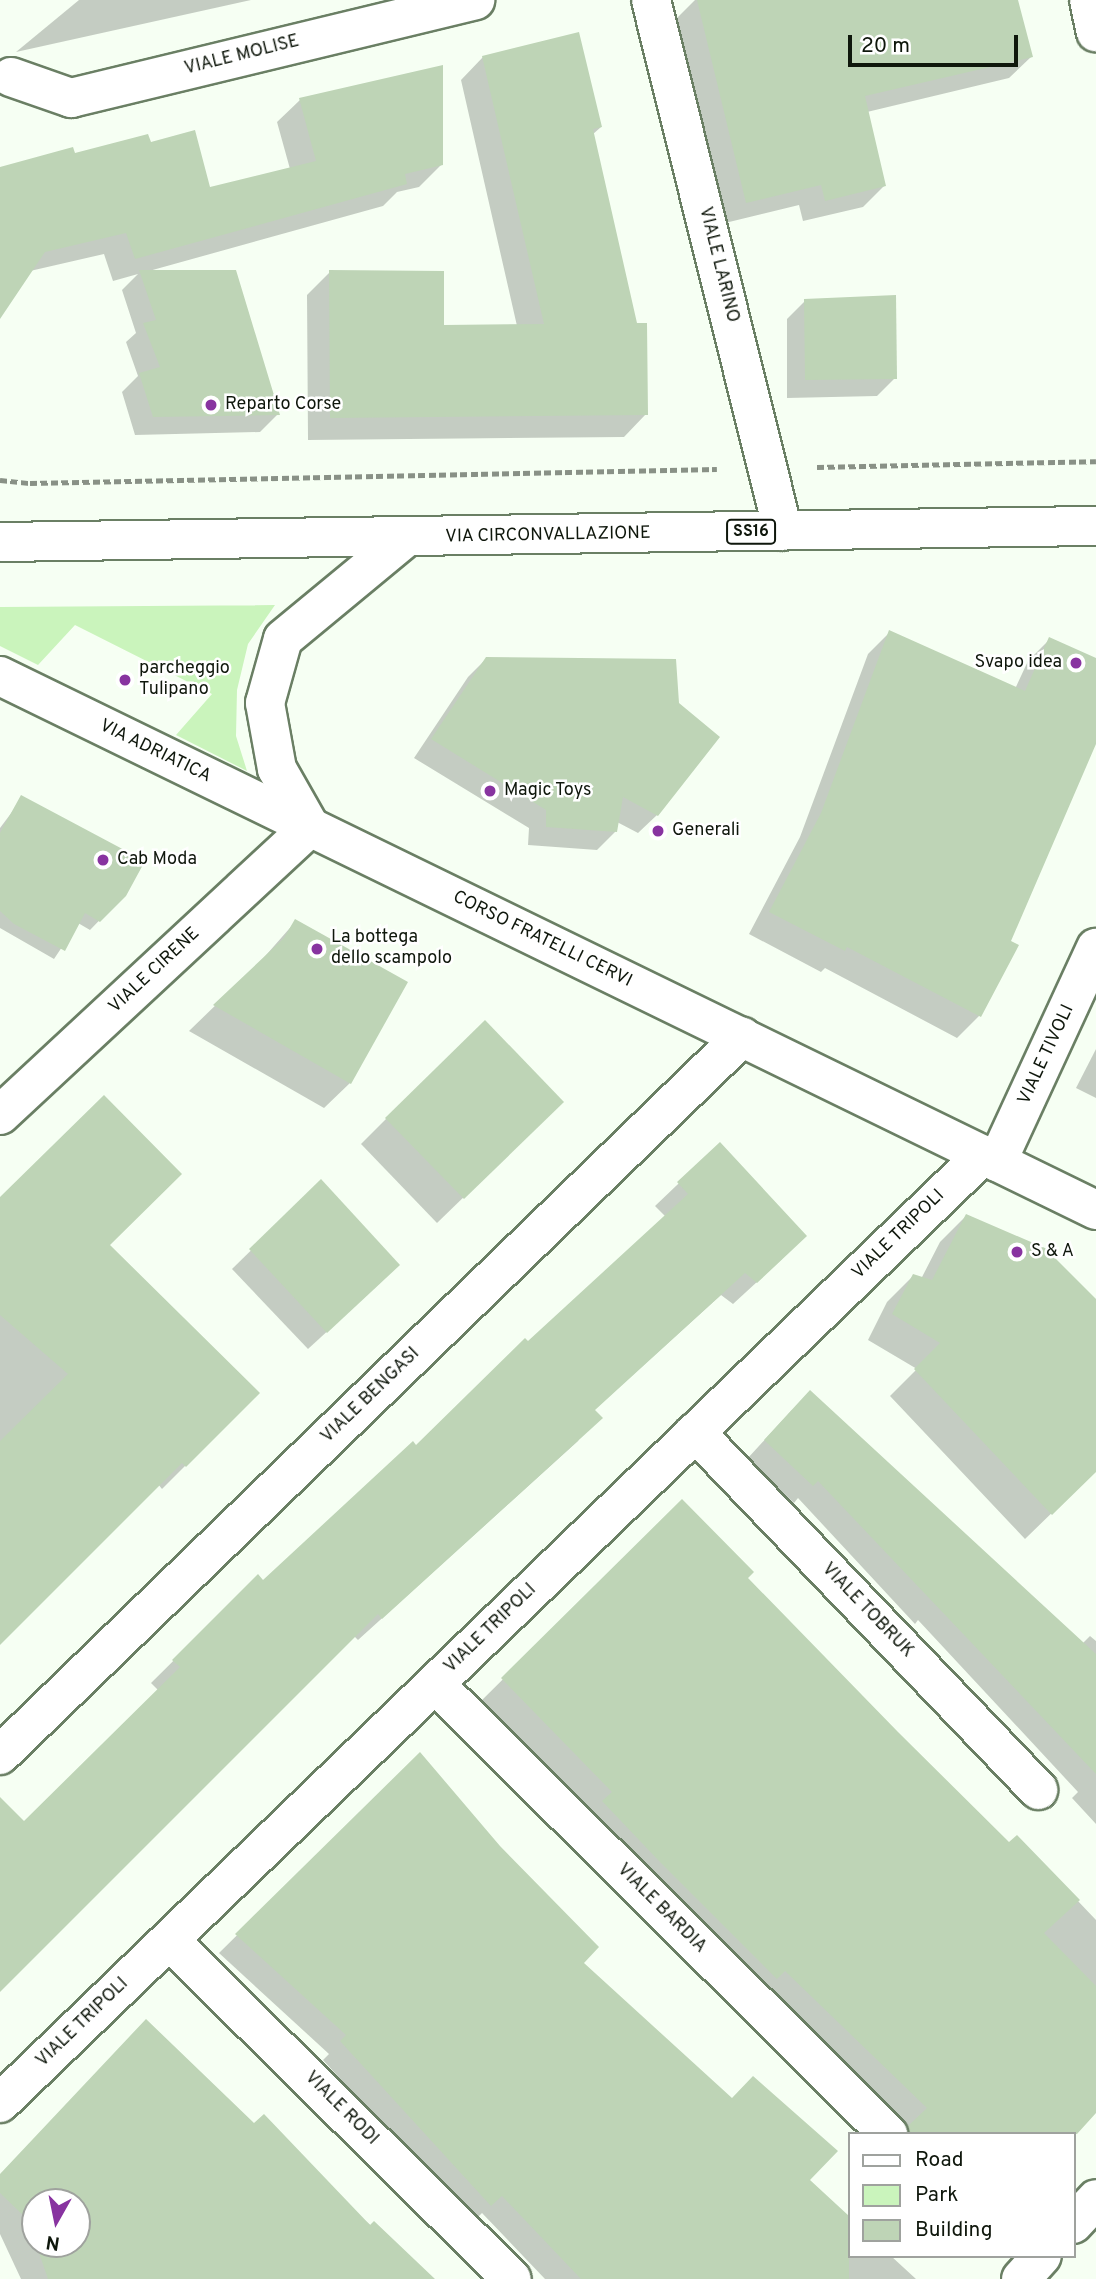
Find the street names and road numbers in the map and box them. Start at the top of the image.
street label: VIALE MOLISE [182,31,302,81]
street label: VIALE LARINO [693,205,743,325]
road number: SS16 [725,520,777,544]
street label: VIA CIRCONVALLAZIONE [445,523,651,549]
street label: VIA ADRIATICA [95,715,215,789]
street label: CORSO FRATELLI CERVI [449,887,635,993]
street label: VIALE CIRENE [105,924,205,1018]
street label: VIALE TIVOLI [1014,1001,1080,1109]
street label: VIALE TRIPOLI [848,1185,950,1285]
street label: VIALE BENGASI [317,1344,425,1448]
street label: VIALE TOBRUK [816,1559,918,1663]
street label: VIALE TRIPOLI [440,1579,542,1679]
street label: VIALE BARDIA [612,1860,710,1958]
street label: VIALE TRIPOLI [32,1973,134,2073]
street label: VIALE RODI [300,2068,382,2150]

